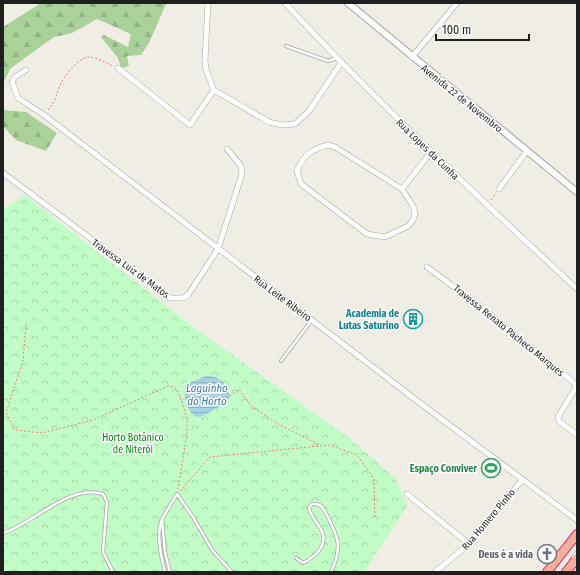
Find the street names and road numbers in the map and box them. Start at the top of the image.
street label: Avenida 22 de Novembro [418,62,504,135]
street label: Rua Lopes da Cunha [393,117,461,183]
street label: Travessa Luiz de Matos [89,237,172,301]
street label: Rua Leite Ribeiro [251,273,314,324]
street label: Travessa Renato Pacheco Marques [451,282,566,379]
street label: Rua Homero Pinho [460,487,518,553]

